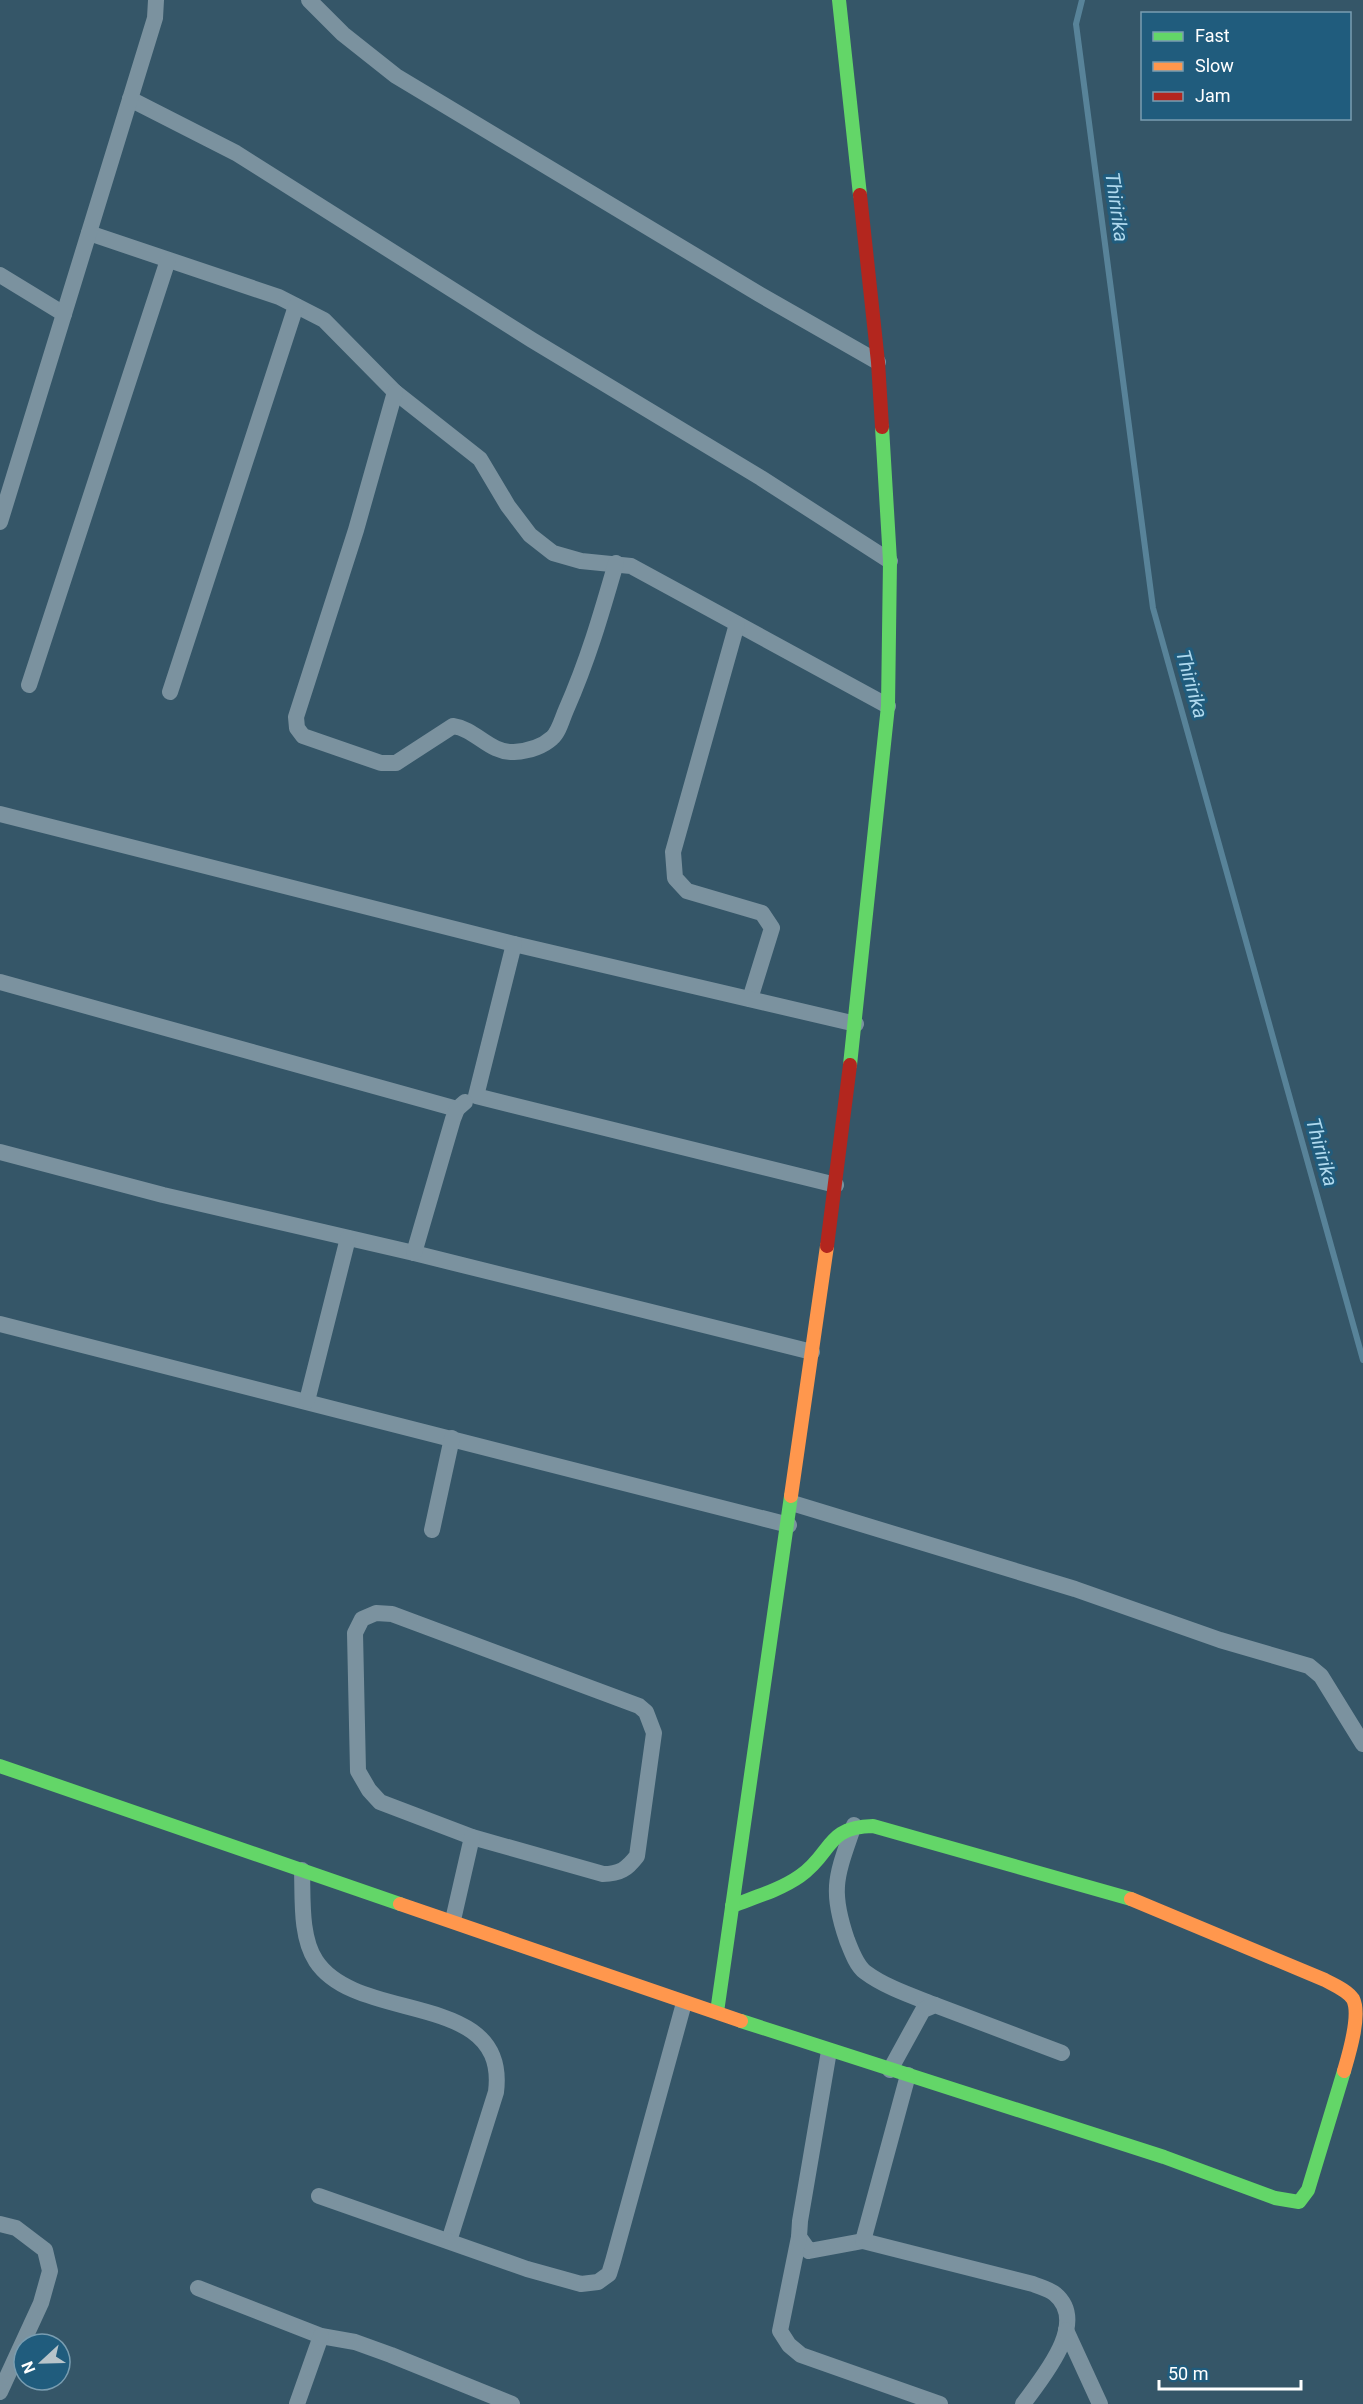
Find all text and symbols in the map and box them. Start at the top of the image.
legend [1141,12,1351,120]
text: Fast [1195,25,1230,46]
text: Slow [1195,55,1234,76]
text: Jam [1195,85,1231,106]
water label: Thiririka [1100,171,1134,243]
water label: Thiririka [1171,647,1213,721]
water label: Thiririka [1301,1115,1343,1189]
north arrow [12,2332,72,2392]
scale bar [1159,2353,1302,2391]
text: N [18,2359,39,2376]
text: 50 m [1168,2363,1208,2384]

